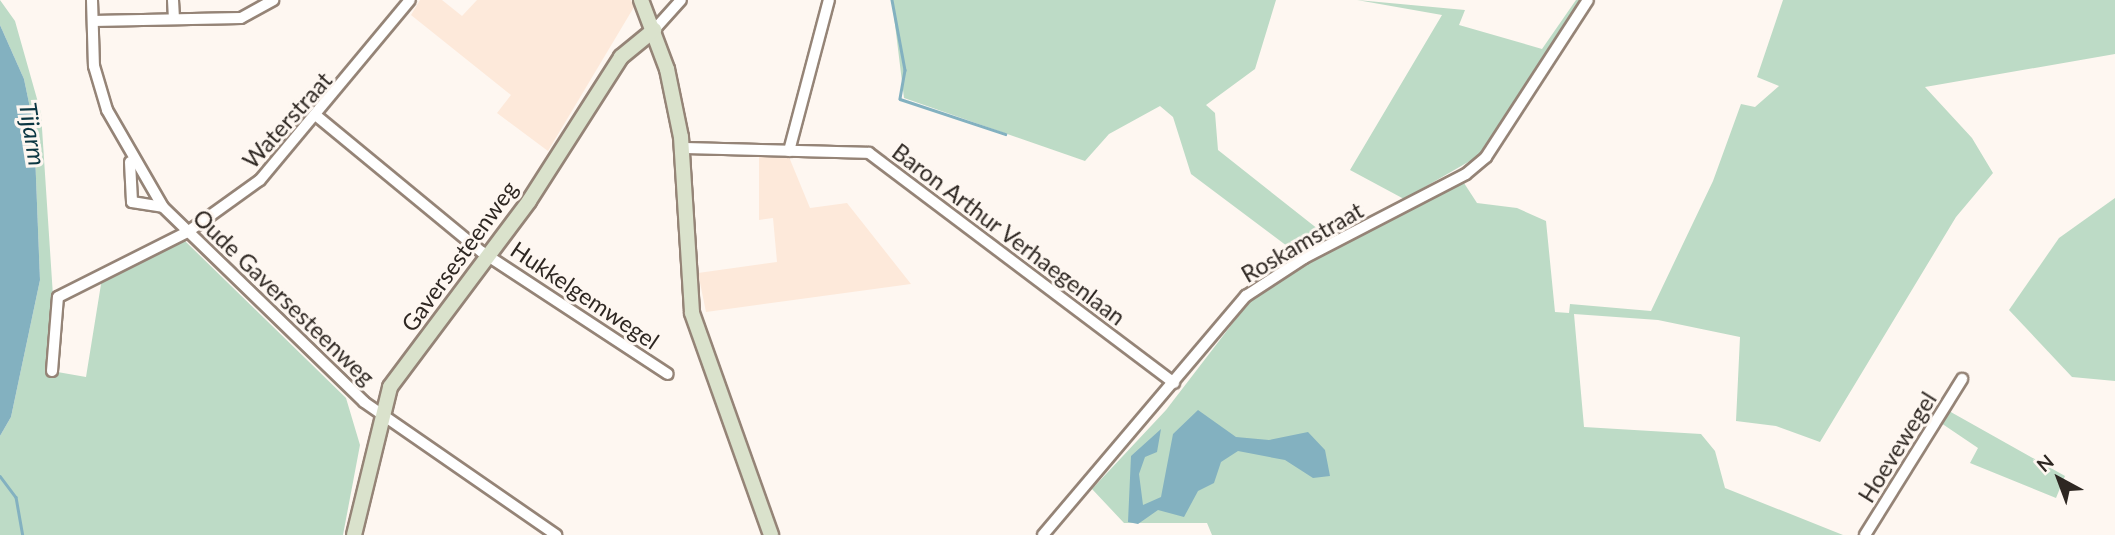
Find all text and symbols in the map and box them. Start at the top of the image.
street label: Waterstraat [237,66,337,174]
water label: Tijarm [14,100,52,168]
street label: Baron Arthur Verhaegenlaan [886,137,1132,331]
street label: Gaversesteenweg [395,175,523,337]
street label: Roskamstraat [1236,196,1368,288]
street label: Oude Gaversesteenweg [188,203,380,391]
street label: Hukkelgemwegel [506,235,664,355]
street label: Hoevewegel [1852,387,1942,507]
north arrow [2024,444,2094,514]
text: N [2032,449,2058,476]

